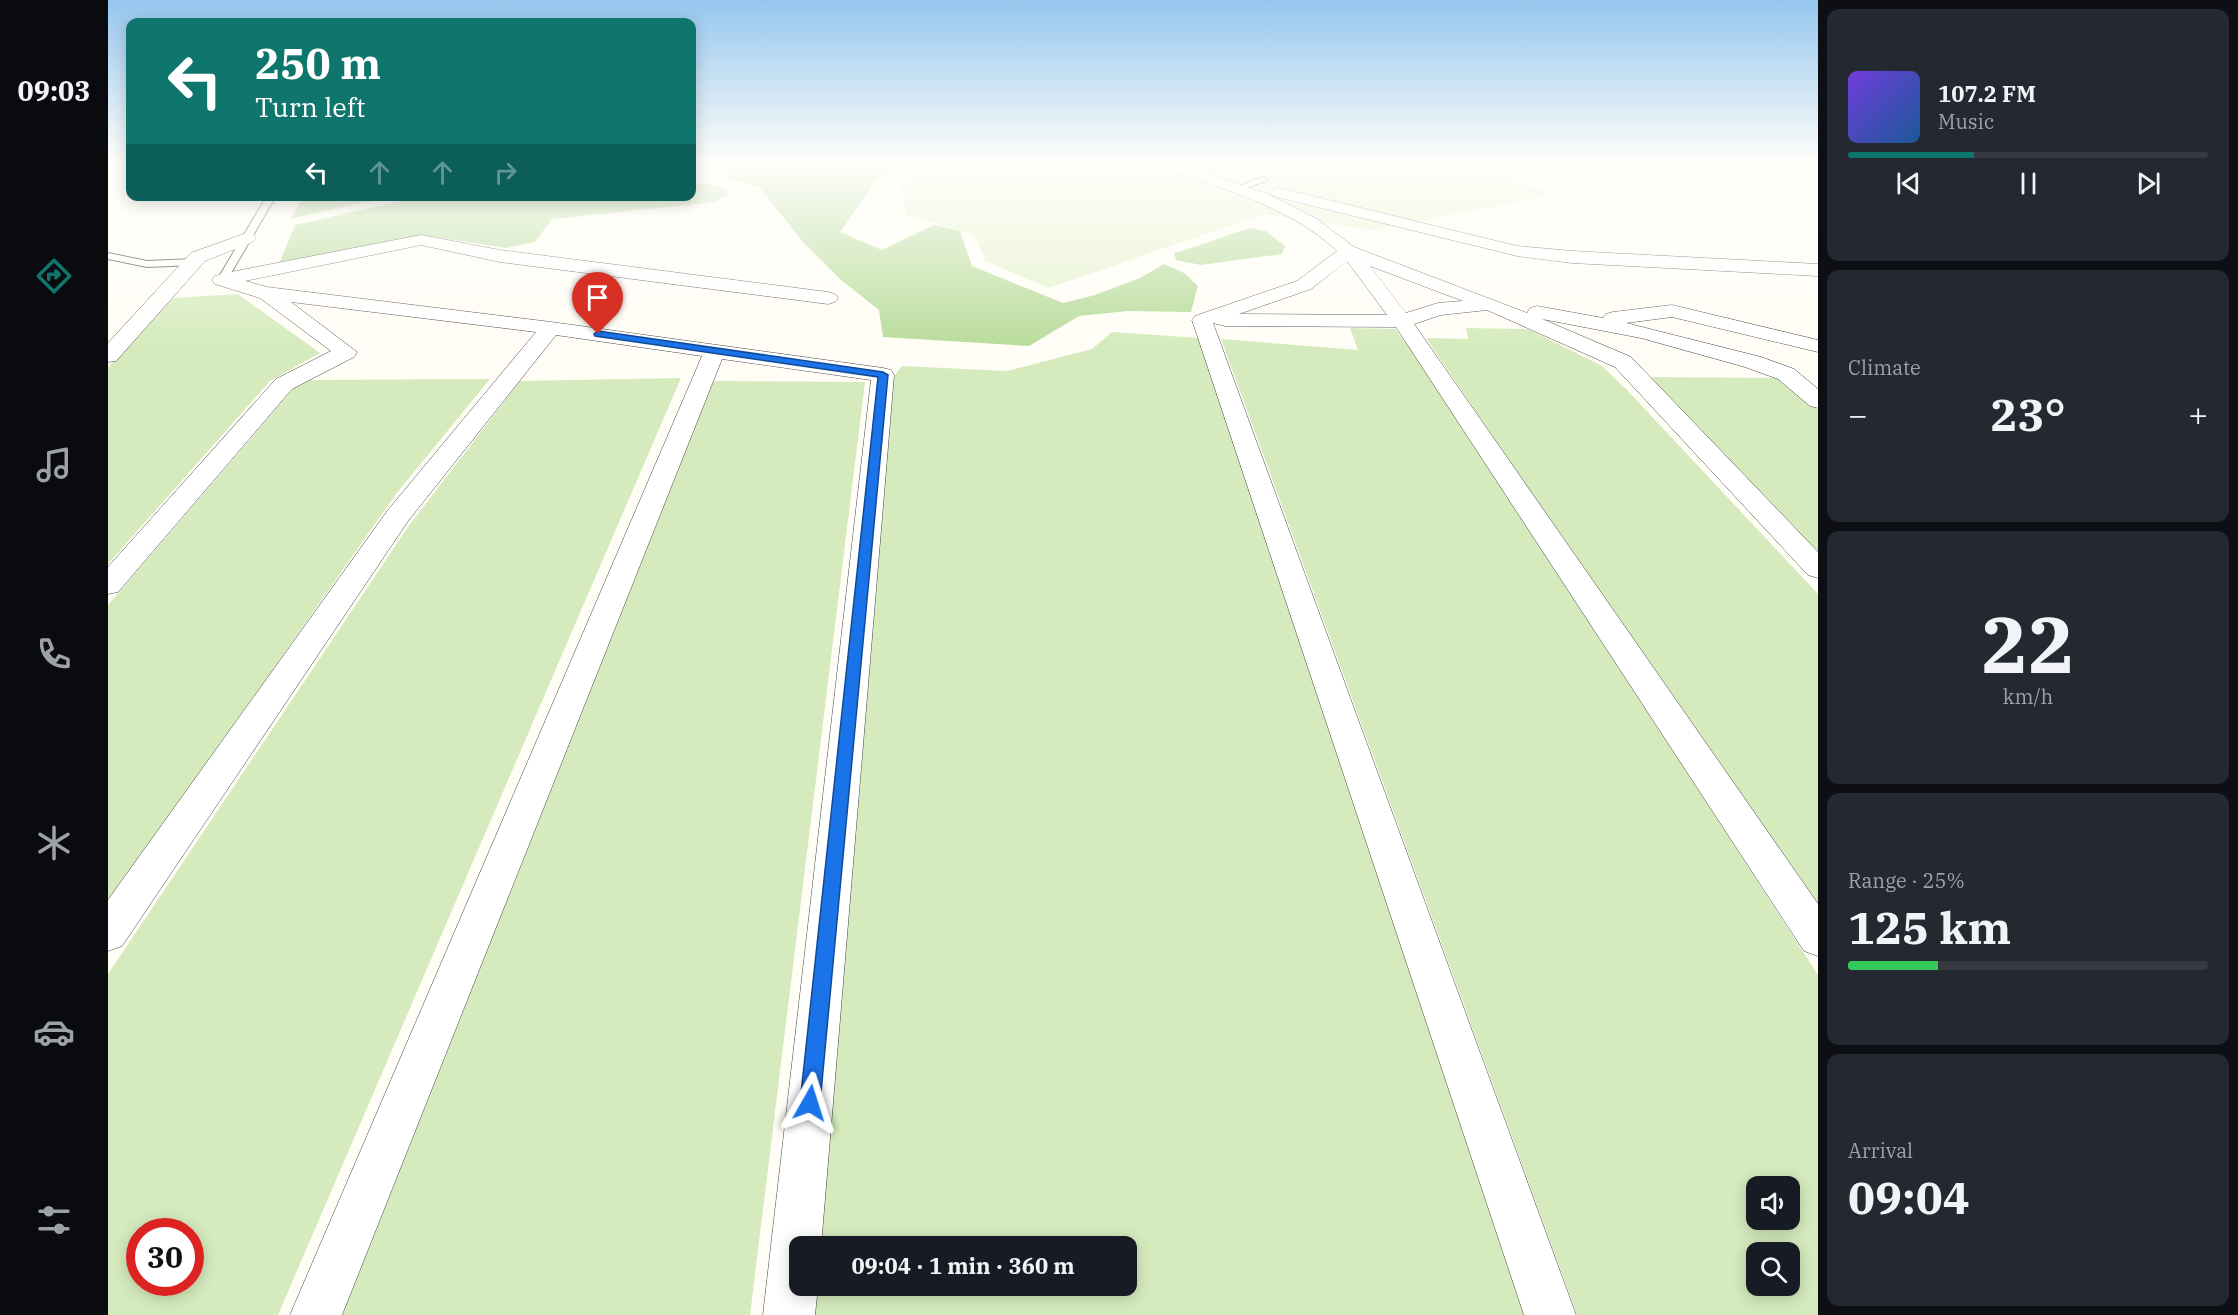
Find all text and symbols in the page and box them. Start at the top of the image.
text: 250 m [255,36,381,91]
icon: left [156,42,234,120]
text: 09:03 [18,73,90,108]
text: 107.2 FM [1938,79,2036,108]
text: Turn left [255,89,366,124]
text: Music [1938,108,1994,135]
icon: left [300,156,333,189]
icon: ahead [363,156,396,189]
icon: ahead [426,156,459,189]
icon: right [489,156,522,189]
icon: previous [1892,167,1925,200]
icon: pause [2012,167,2045,200]
icon: next [2132,167,2165,200]
icon: directions [33,255,75,297]
pin [572,272,623,334]
icon: arrive [581,281,614,314]
text: Climate [1848,354,1921,381]
text: 23° [1990,385,2066,443]
text: − [1848,393,1868,436]
text: + [2188,393,2208,436]
icon: music [33,444,75,486]
text: 22 [1981,593,2075,694]
icon: phone [33,633,75,675]
text: km/h [2003,683,2053,710]
icon: climate [33,822,75,864]
text: Range · 25% [1848,867,1965,894]
text: 125 km [1848,898,2011,956]
icon: car [33,1011,75,1053]
position arrow [778,1071,842,1135]
text: Arrival [1848,1137,1913,1164]
text: 09:04 [1848,1168,1970,1226]
map controls [1746,1176,1800,1296]
button: sound [1746,1176,1800,1230]
icon: filters [33,1199,75,1241]
speed limit sign: 30 [126,1218,204,1296]
button: search [1746,1242,1800,1296]
text: 09:04 · 1 min · 360 m [851,1251,1075,1280]

